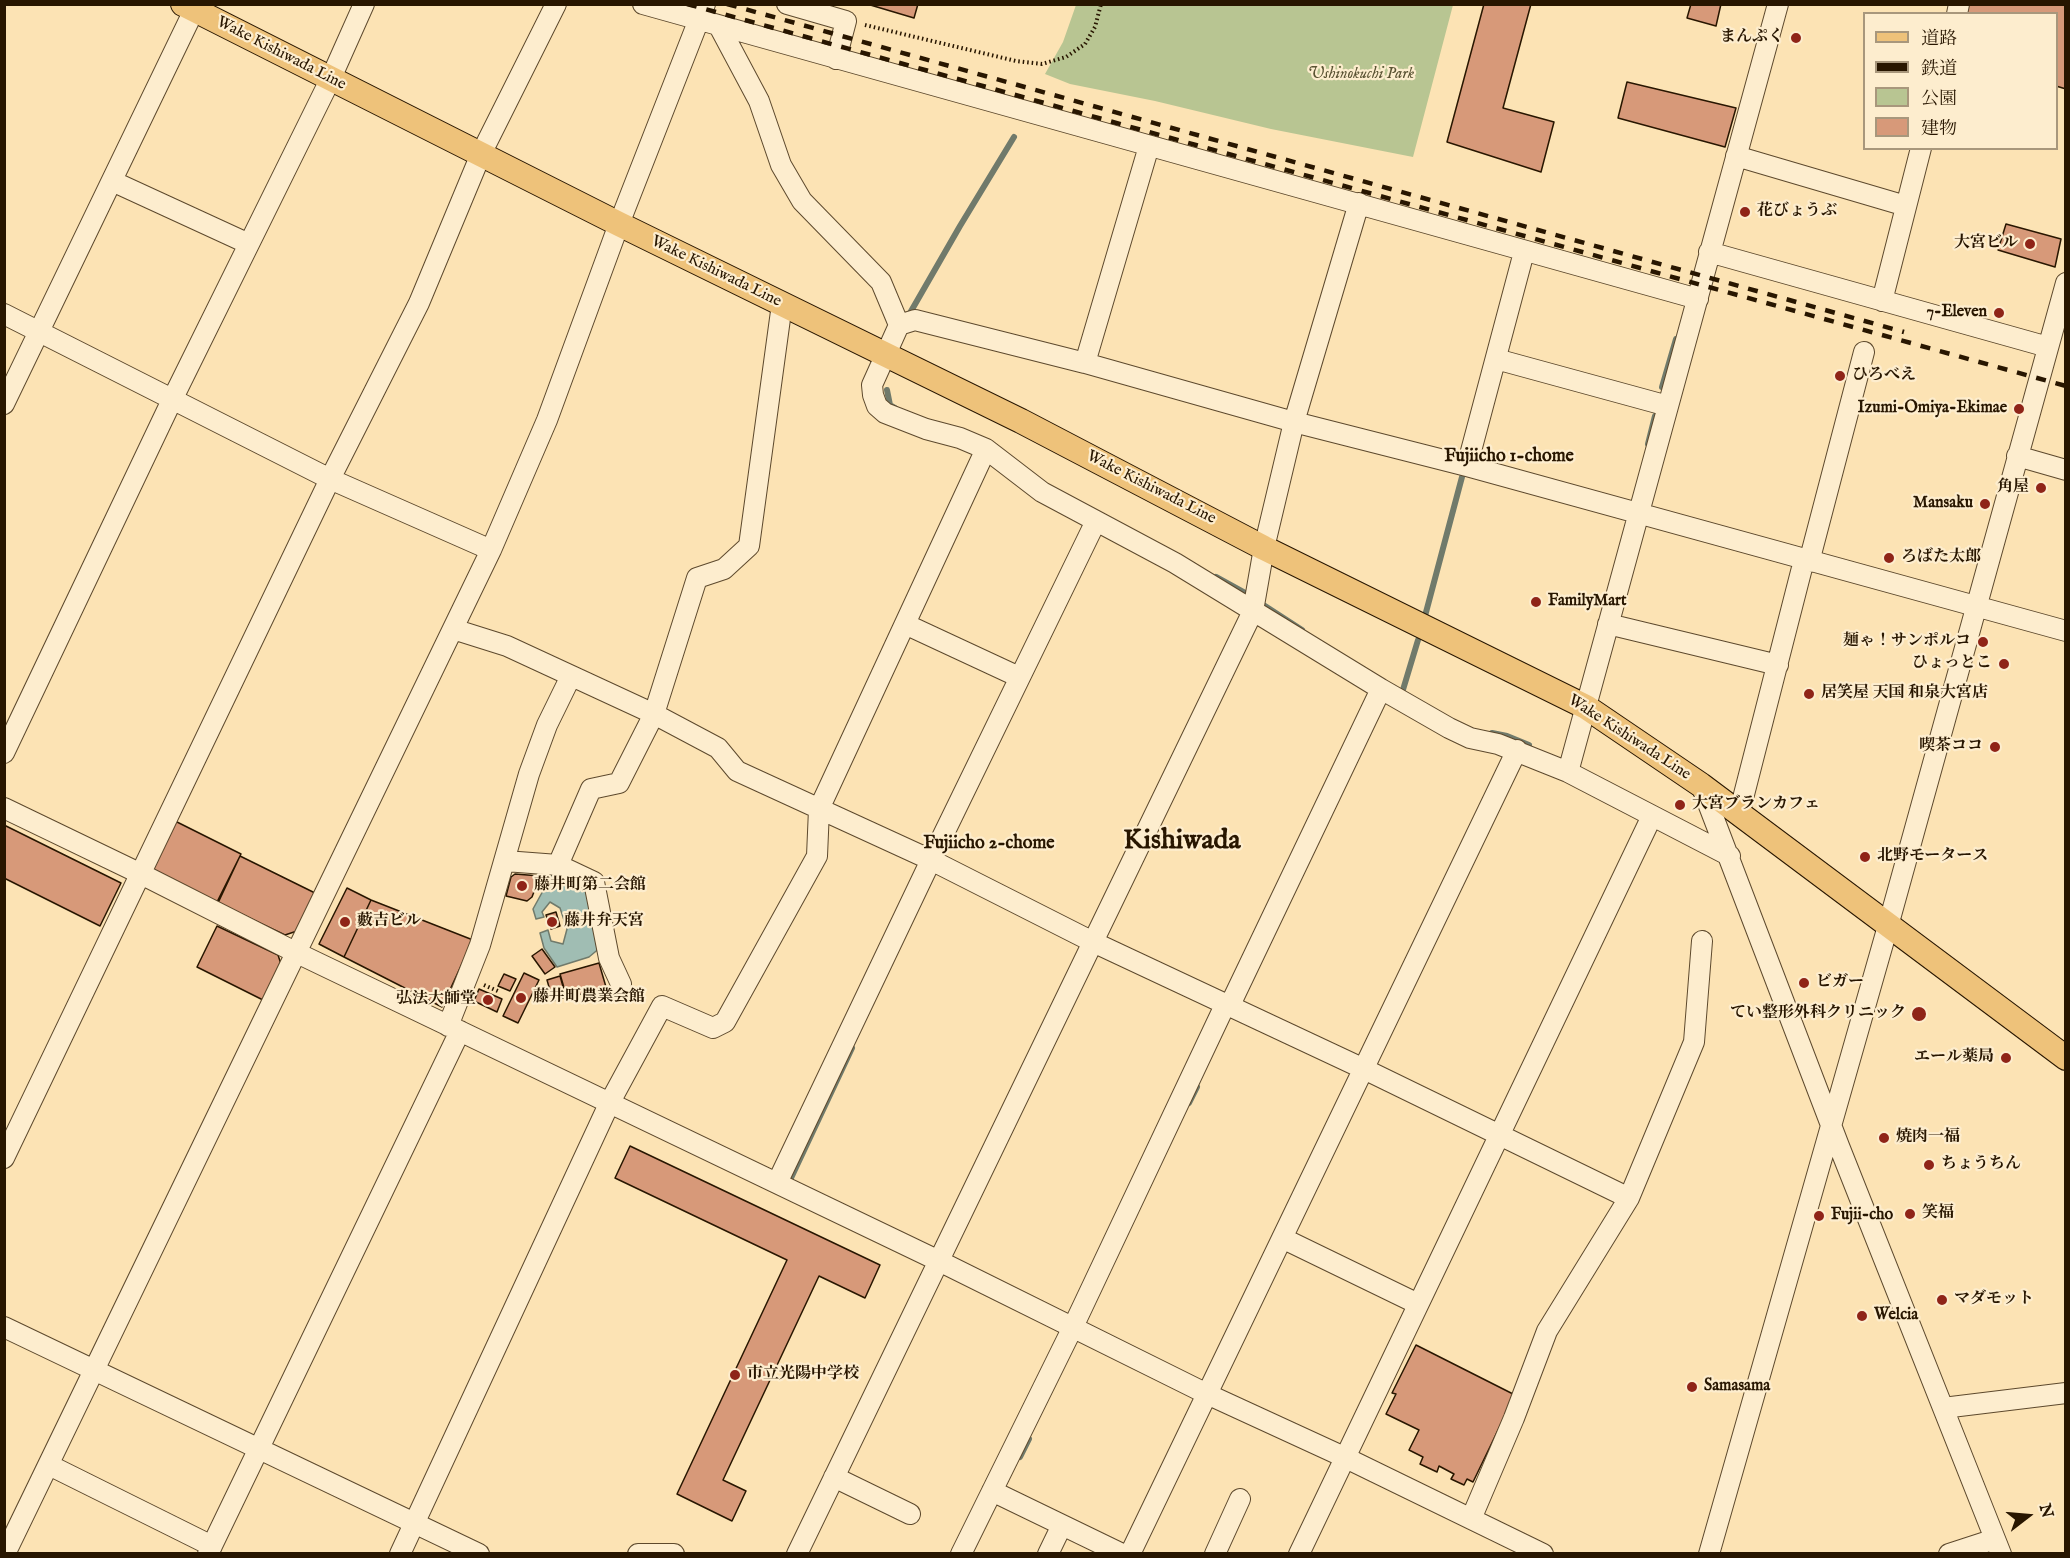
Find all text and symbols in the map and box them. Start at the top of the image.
legend [1863,12,2058,150]
street label: Wake Kishiwada Line [213,13,349,95]
place label: まんぷく [1720,28,1784,48]
text: 道路 [1921,28,1957,51]
marker: まんぷく [1789,31,1803,45]
text: 鉄道 [1921,58,1957,81]
park label: Ushinokuchi Park [1308,65,1414,85]
text: 公園 [1921,88,1957,111]
text: 建物 [1921,118,1957,141]
place label: 花びょうぶ [1757,202,1837,222]
marker: 花びょうぶ [1738,205,1752,219]
street label: Wake Kishiwada Line [648,232,784,312]
place label: 大宮ビル [1954,234,2018,254]
marker: 大宮ビル [2023,237,2037,251]
place label: 7-Eleven [1926,303,1987,323]
marker: 7-Eleven [1992,306,2006,320]
place label: ひろべえ [1852,366,1916,386]
marker: ひろべえ [1833,369,1847,383]
place label: Izumi-Omiya-Ekimae [1858,399,2007,419]
marker: Izumi-Omiya-Ekimae [2012,402,2026,416]
district label: Fujiicho 1-chome [1444,446,1574,468]
street label: Wake Kishiwada Line [1083,447,1219,529]
place label: 角屋 [1997,478,2029,498]
marker: 角屋 [2034,481,2048,495]
place label: Mansaku [1913,494,1973,514]
marker: Mansaku [1978,497,1992,511]
place label: ろばた太郎 [1901,548,1981,568]
marker: ろばた太郎 [1882,551,1896,565]
place label: FamilyMart [1548,592,1626,612]
marker: FamilyMart [1529,595,1543,609]
place label: 麺ゃ！サンポルコ [1843,632,1971,652]
marker: 麺ゃ！サンポルコ [1976,635,1990,649]
place label: ひょっとこ [1912,654,1992,674]
marker: ひょっとこ [1997,657,2011,671]
place label: 居笑屋 天国 和泉大宮店 [1821,684,1988,704]
marker: 居笑屋 天国 和泉大宮店 [1802,687,1816,701]
street label: Wake Kishiwada Line [1564,691,1694,785]
place label: 喫茶ココ [1919,737,1983,757]
marker: 喫茶ココ [1988,740,2002,754]
place label: 大宮ブランカフェ [1692,795,1820,815]
marker: 大宮ブランカフェ [1673,798,1687,812]
district label: Kishiwada [1123,825,1241,859]
district label: Fujiicho 2-chome [923,833,1055,855]
place label: 北野モータース [1877,847,1988,867]
marker: 北野モータース [1858,850,1872,864]
place label: 藤井町第二会館 [534,876,646,896]
marker: 藤井町第二会館 [515,879,529,893]
place label: 藪吉ビル [357,912,421,932]
place label: 藤井弁天宮 [564,912,644,932]
marker: 藪吉ビル [338,915,352,929]
marker: 藤井弁天宮 [545,915,559,929]
place label: ビガー [1816,973,1864,993]
marker: ビガー [1797,976,1811,990]
place label: 藤井町農業会館 [533,988,645,1008]
place label: 弘法大師堂 [396,990,476,1010]
marker: 藤井町農業会館 [514,991,528,1005]
marker: 弘法大師堂 [481,993,495,1007]
place label: てい整形外科クリニック [1730,1004,1906,1024]
marker: てい整形外科クリニック [1910,1005,1928,1023]
place label: エール薬局 [1914,1048,1994,1068]
marker: エール薬局 [1999,1051,2013,1065]
place label: 焼肉一福 [1896,1128,1960,1148]
marker: 焼肉一福 [1877,1131,1891,1145]
place label: ちょうちん [1941,1155,2021,1175]
marker: ちょうちん [1922,1158,1936,1172]
place label: 笑福 [1922,1204,1954,1224]
place label: Fujii-cho [1831,1206,1893,1226]
marker: 笑福 [1903,1207,1917,1221]
marker: Fujii-cho [1812,1209,1826,1223]
place label: マダモット [1954,1290,2034,1310]
marker: マダモット [1935,1293,1949,1307]
place label: Welcia [1874,1306,1918,1326]
marker: Welcia [1855,1309,1869,1323]
place label: 市立光陽中学校 [747,1365,859,1385]
marker: 市立光陽中学校 [728,1368,742,1382]
place label: Samasama [1704,1377,1770,1397]
marker: Samasama [1685,1380,1699,1394]
north arrow [1998,1486,2058,1546]
text: N [2034,1502,2057,1520]

